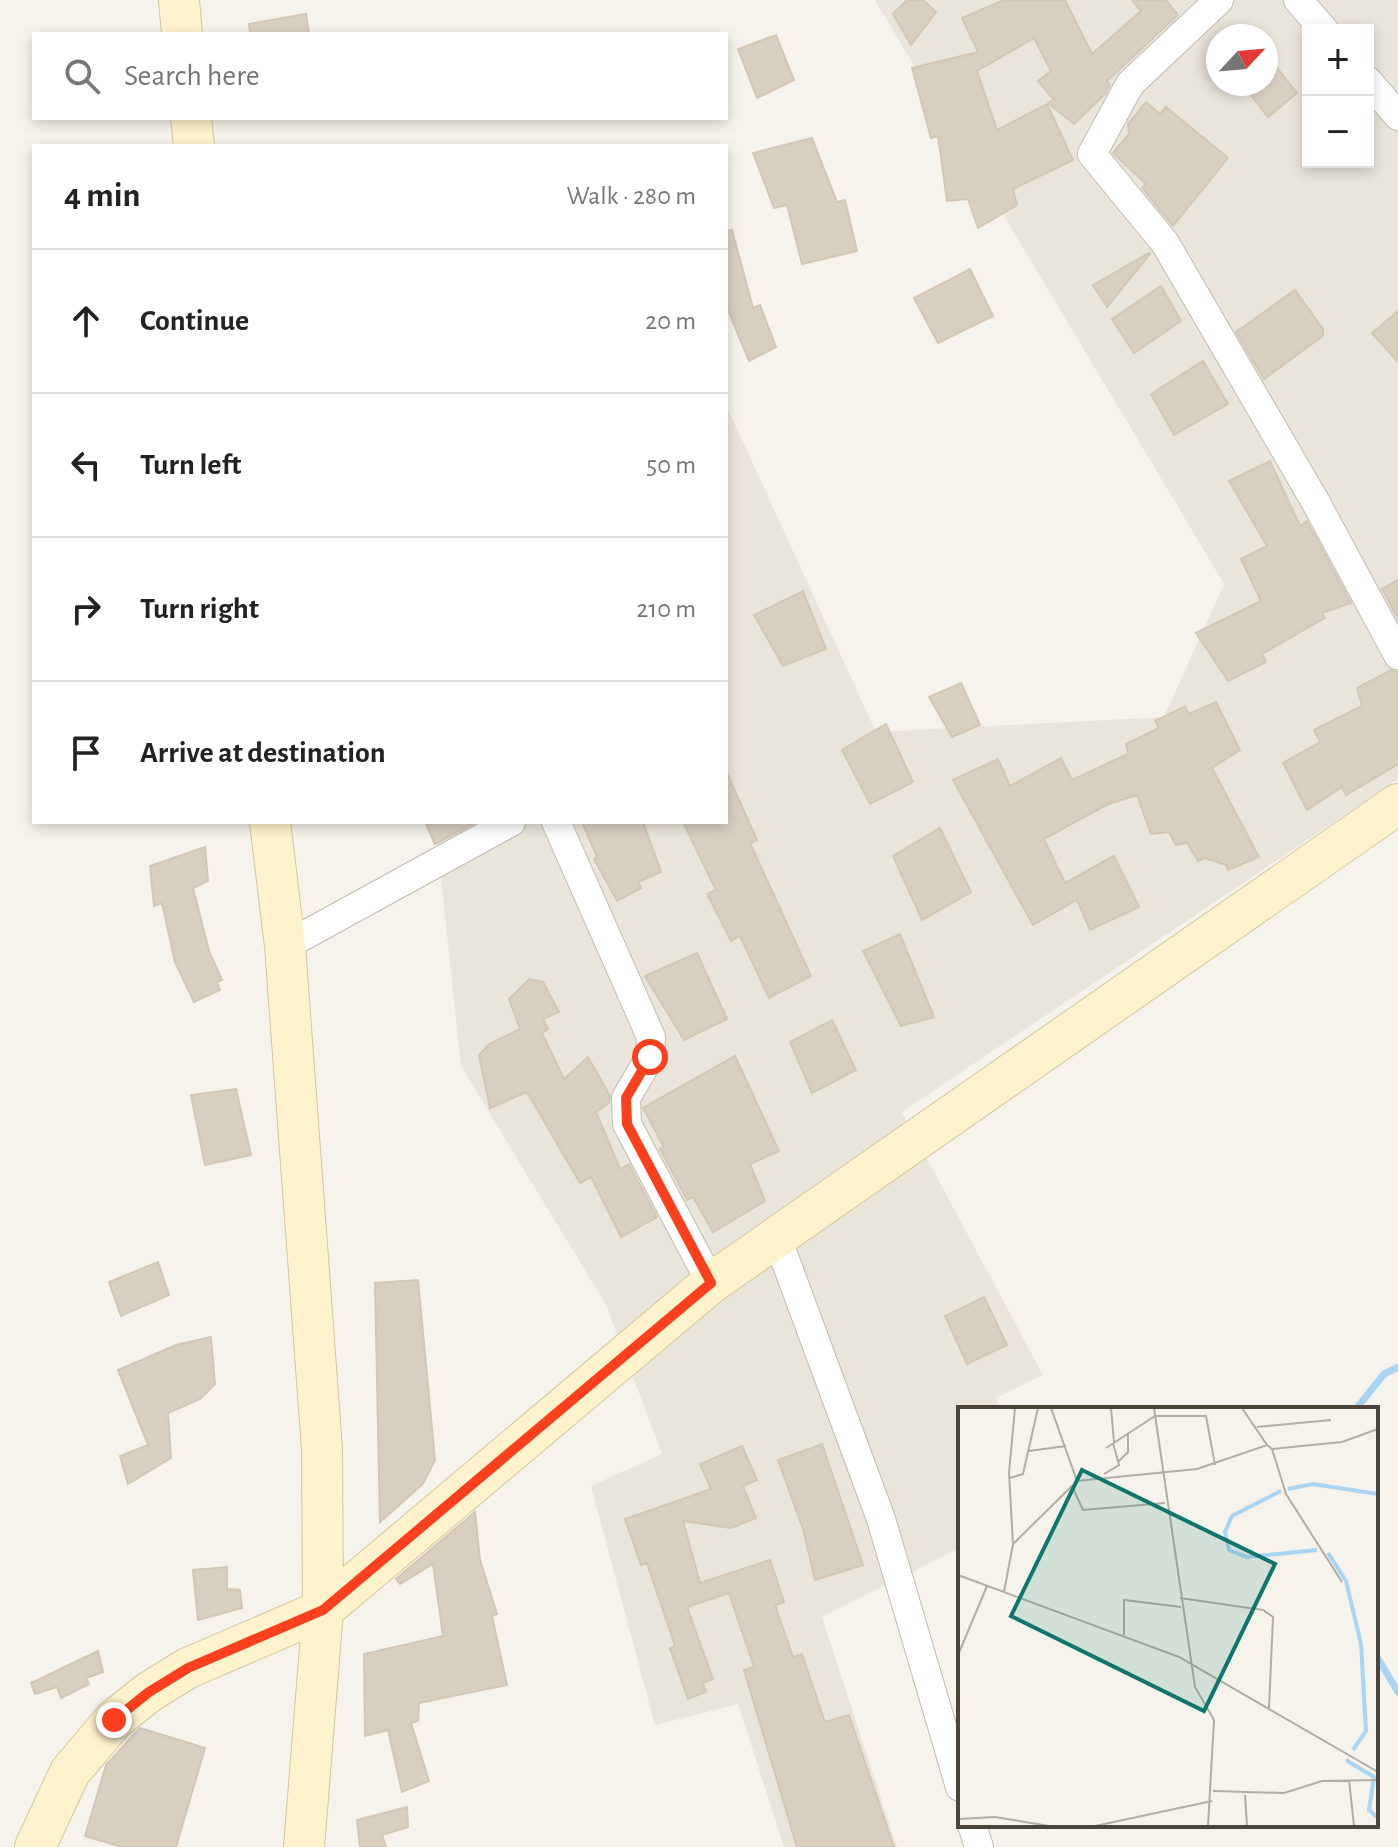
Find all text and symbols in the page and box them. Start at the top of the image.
north arrow [1206,24,1278,96]
map controls [1302,24,1374,168]
button: + [1302,24,1374,96]
search box [32,32,728,120]
icon: search [60,54,104,98]
text: Search here [124,61,260,91]
button: − [1302,96,1374,168]
text: 4 min [64,179,141,213]
text: Walk · 280 m [566,183,696,209]
icon: ahead [64,299,108,343]
text: Continue [140,306,249,336]
text: 20 m [645,308,696,334]
icon: left [64,443,108,487]
text: Turn left [140,450,241,480]
text: 50 m [646,452,696,478]
icon: right [64,587,108,631]
text: Turn right [140,594,259,624]
text: 210 m [636,596,696,622]
icon: arrive [64,731,108,775]
text: Arrive at destination [140,738,386,768]
route start [632,1039,668,1075]
inset map [958,1407,1378,1827]
route end [96,1702,132,1738]

